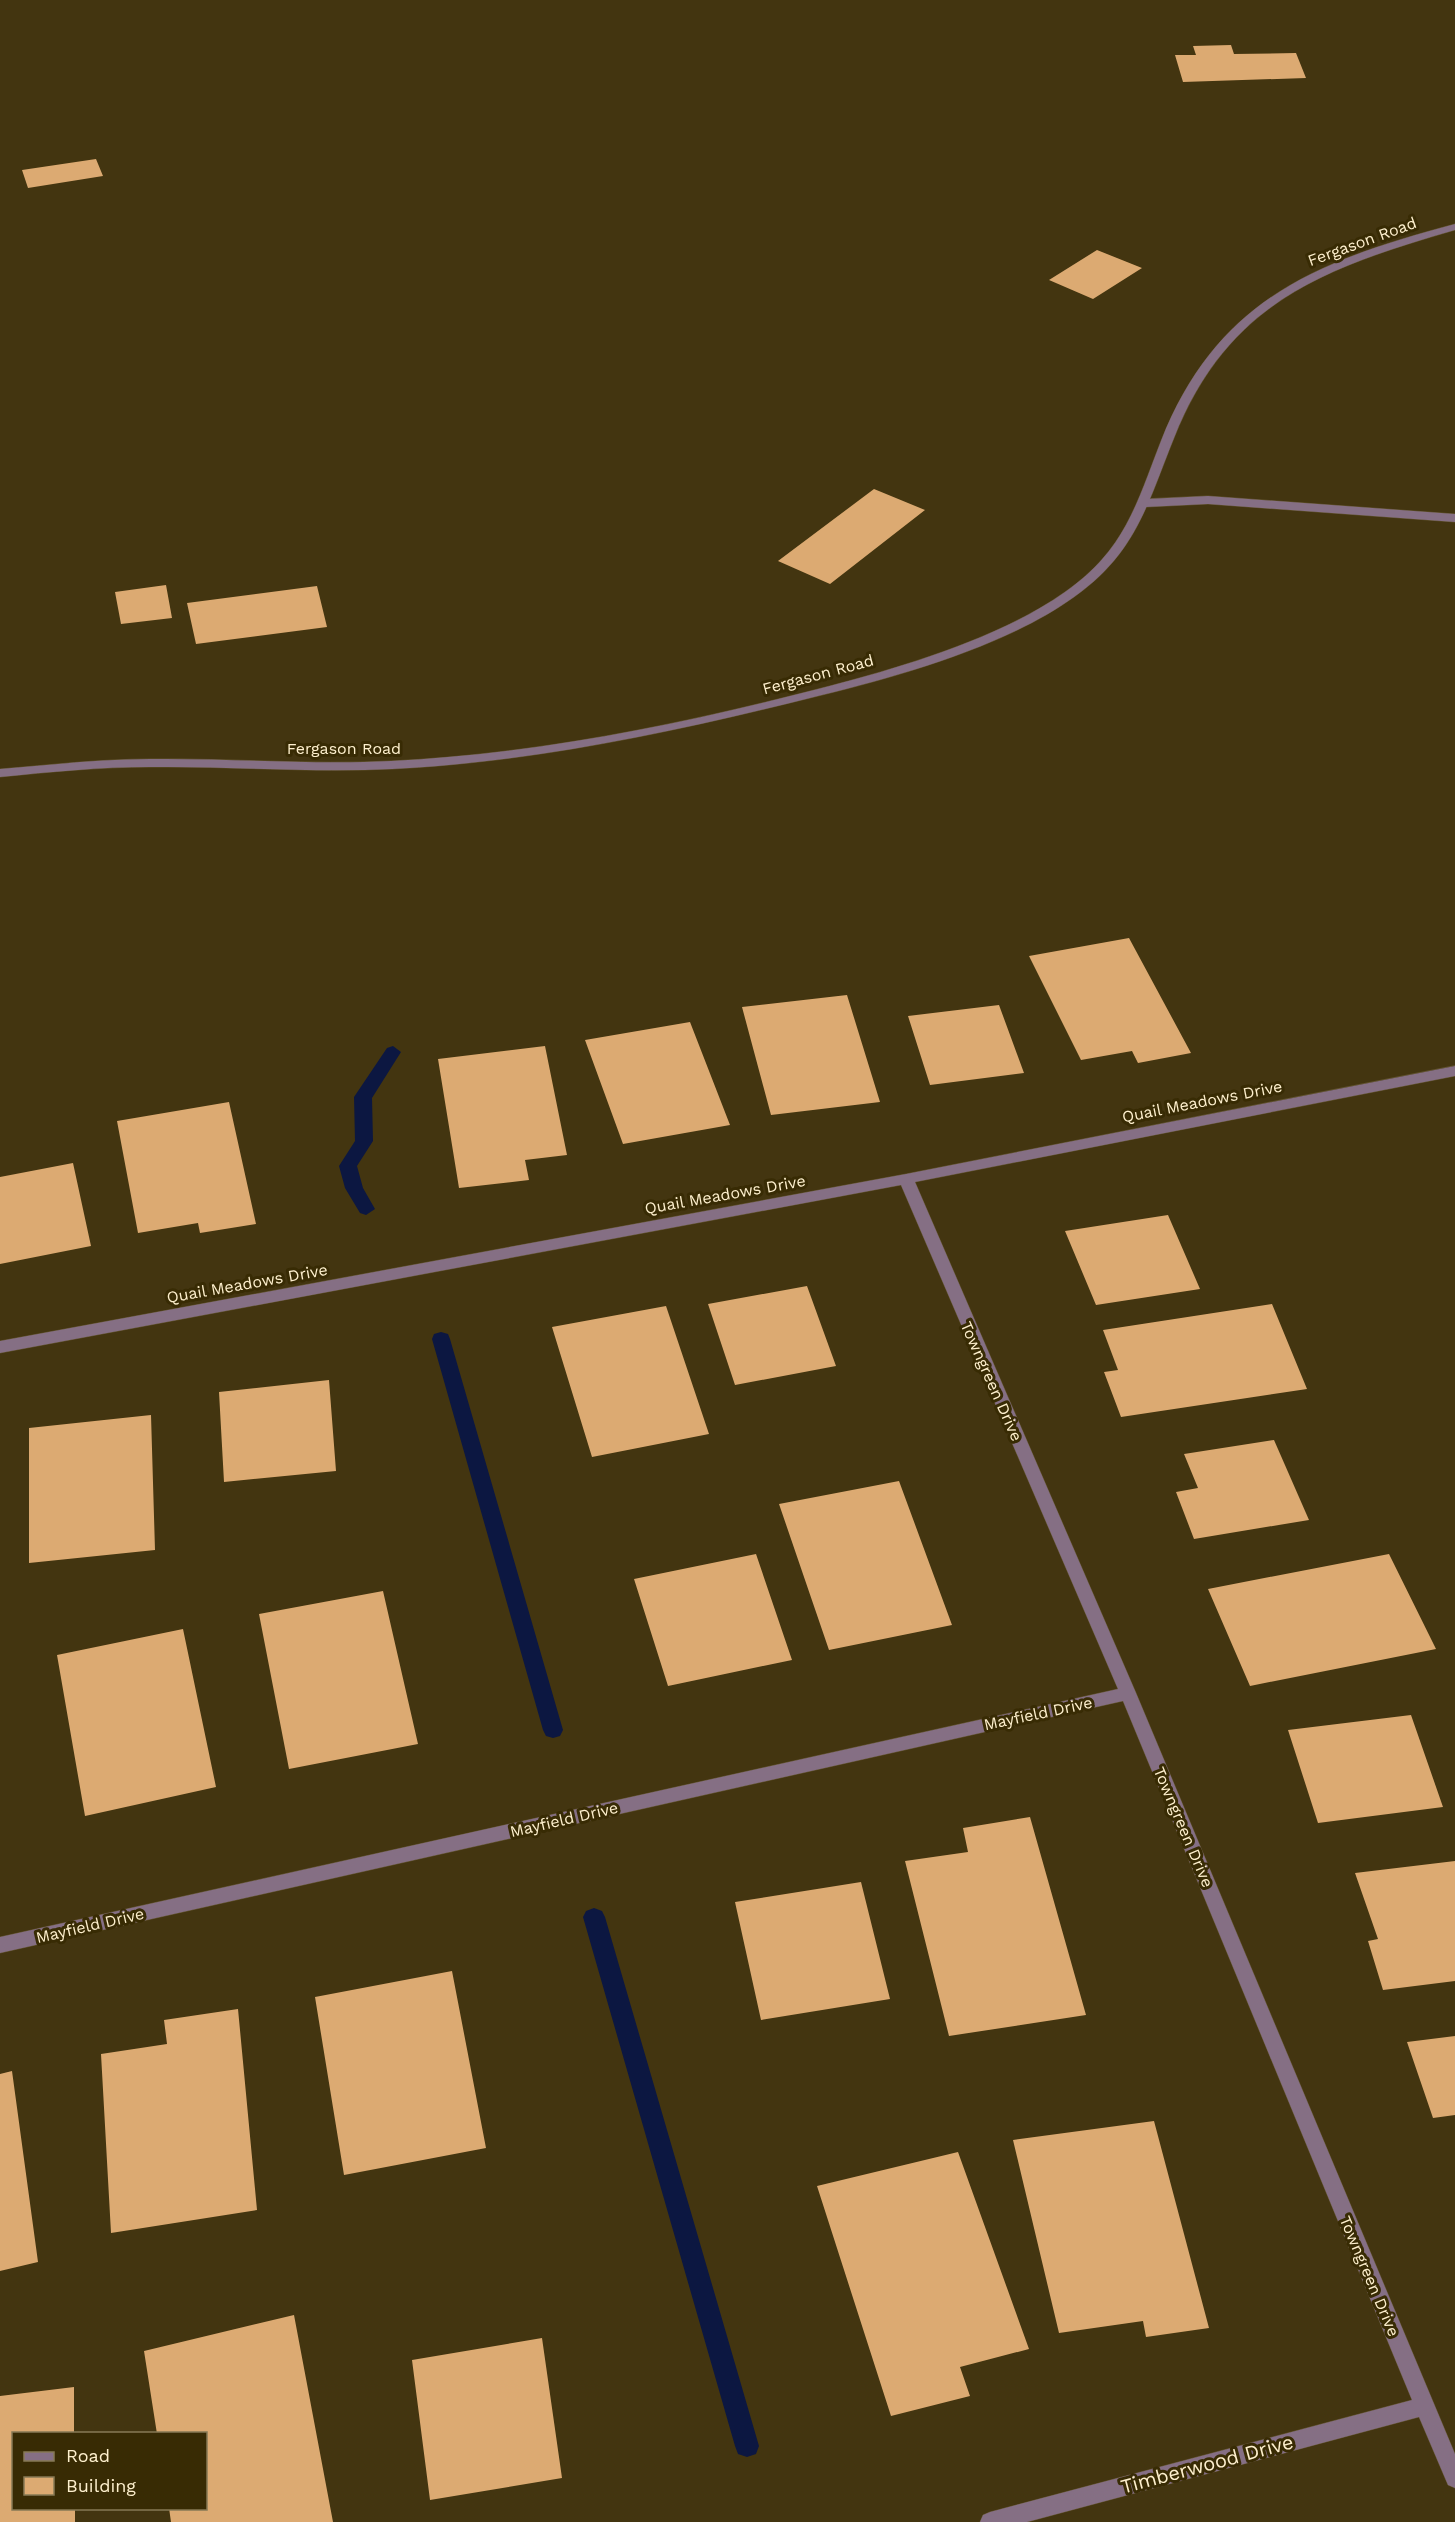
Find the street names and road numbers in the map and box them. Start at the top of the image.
street label: Fergason Road [1305,213,1419,270]
street label: Fergason Road [760,651,876,698]
street label: Fergason Road [287,739,401,758]
street label: Quail Meadows Drive [1120,1077,1284,1126]
street label: Quail Meadows Drive [643,1171,807,1218]
street label: Quail Meadows Drive [165,1260,329,1307]
street label: Towngreen Drive [957,1318,1026,1444]
street label: Mayfield Drive [982,1693,1094,1734]
street label: Towngreen Drive [1150,1764,1217,1890]
street label: Mayfield Drive [508,1798,620,1841]
street label: Mayfield Drive [34,1904,146,1947]
street label: Towngreen Drive [1336,2213,1403,2339]
street label: Timberwood Drive [1118,2429,1296,2499]

